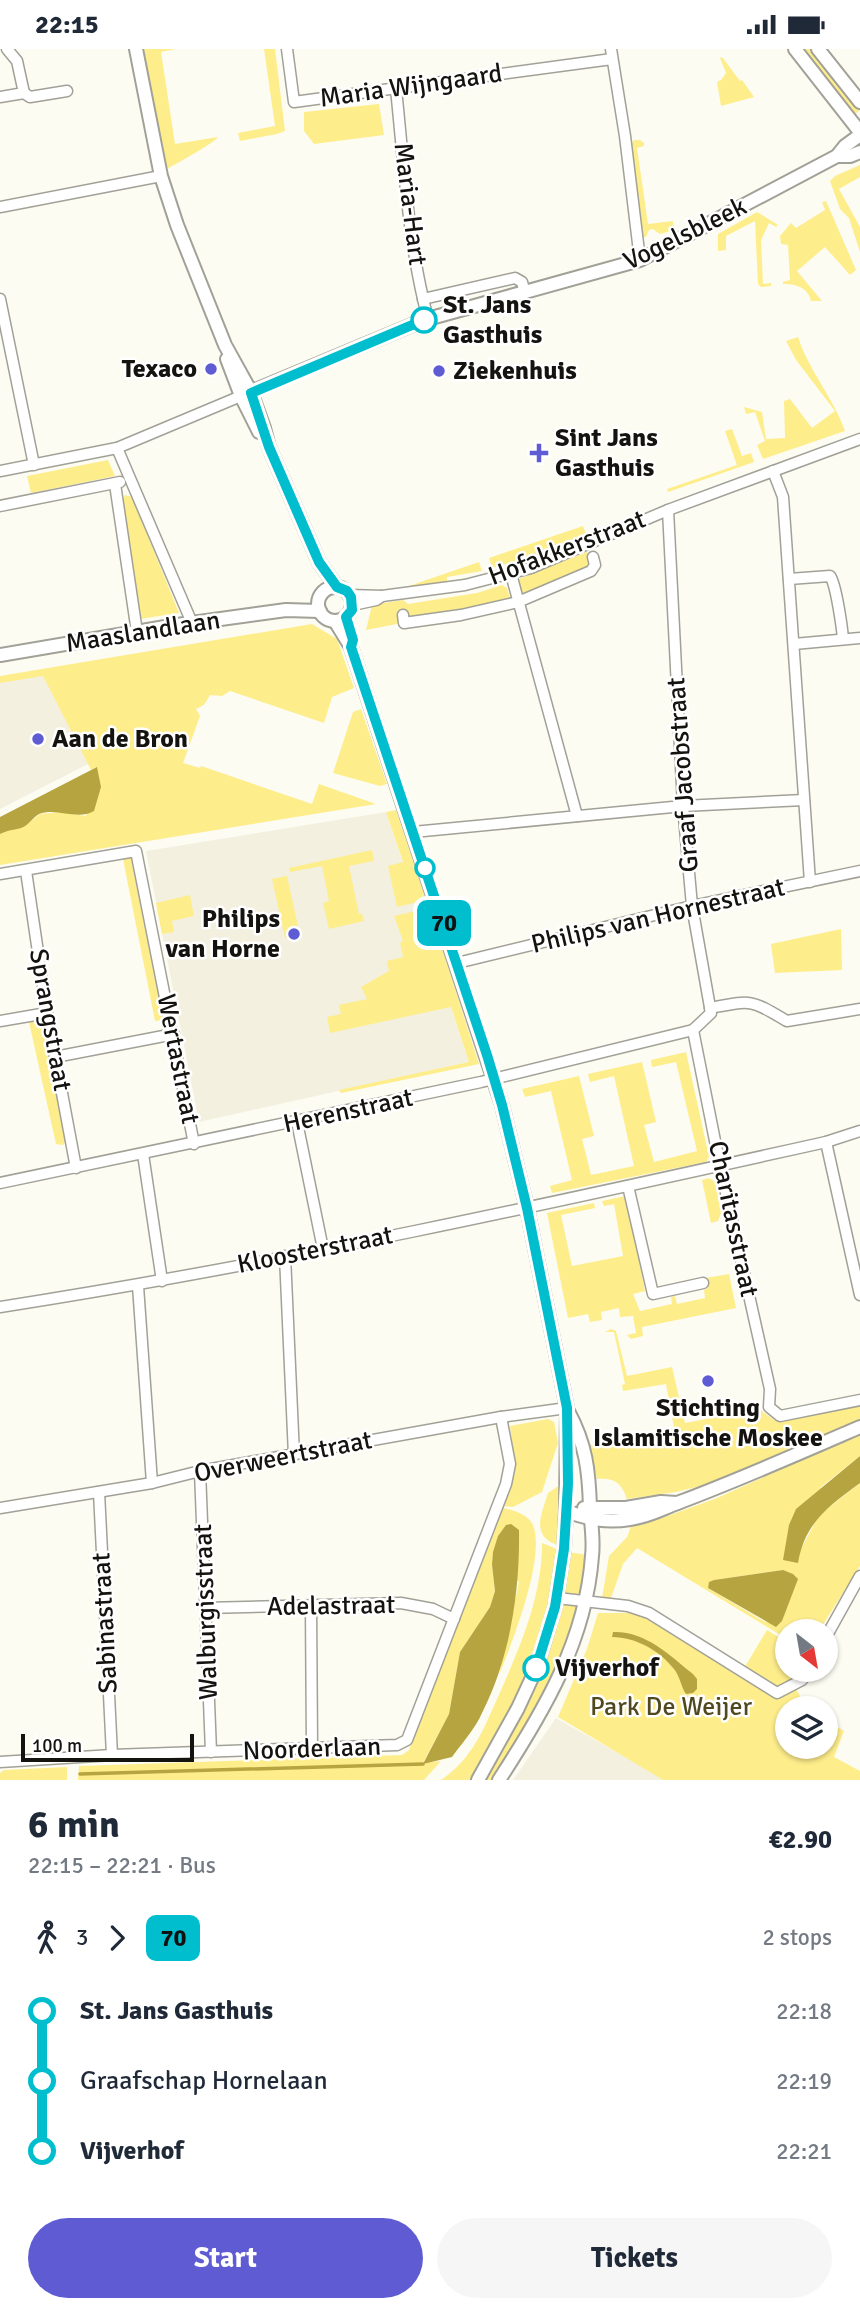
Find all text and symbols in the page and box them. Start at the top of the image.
text: 22:15 [35,9,99,41]
street label: Maria Wijngaard [318,57,504,115]
street label: Maria-Hart [387,141,433,267]
street label: Vogelsbleek [618,190,752,278]
place label: St. Jans Gasthuis [443,289,542,351]
marker: St. Jans Gasthuis [411,307,437,333]
place label: Texaco [122,353,197,385]
place label: Ziekenhuis [453,355,577,387]
marker: Texaco [203,361,219,377]
marker: Ziekenhuis [431,363,447,379]
place label: Sint Jans Gasthuis [555,422,658,484]
marker: Sint Jans Gasthuis [529,443,549,463]
street label: Hofakkerstraat [484,503,650,593]
street label: Maaslandlaan [64,604,222,660]
street label: Graaf Jacobstraat [660,676,706,874]
place label: Aan de Bron [52,723,188,755]
marker: Aan de Bron [30,731,46,747]
unlabelled marker [415,858,435,878]
street label: Philips van Hornestraat [528,871,788,961]
line badge: 70 [412,900,476,946]
place label: Philips van Horne [164,903,280,965]
text: 70 [431,908,457,938]
marker: Philips van Horne [286,926,302,942]
street label: Sprangstraat [22,946,78,1094]
street label: Wertastraat [150,991,206,1127]
street label: Herenstraat [280,1082,416,1140]
street label: Charitasstraat [701,1138,765,1300]
street label: Kloosterstraat [235,1219,395,1281]
marker: Stichting Islamitische Moskee [700,1373,716,1389]
place label: Stichting Islamitische Moskee [593,1392,823,1454]
street label: Overweertstraat [191,1424,375,1490]
street label: Walburgisstraat [187,1523,225,1701]
street label: Sabinastraat [85,1552,125,1694]
street label: Adelastraat [267,1589,395,1623]
north arrow [775,1619,838,1682]
map controls [775,1619,838,1759]
place label: Vijverhof [555,1652,660,1684]
marker: Vijverhof [523,1655,549,1681]
park label: Park De Weijer [590,1691,753,1723]
button: layers [775,1696,838,1759]
scale bar [21,1731,194,1763]
street label: Noorderlaan [242,1731,382,1767]
text: 100 m [32,1734,82,1758]
text: 6 min [28,1801,120,1848]
text: €2.90 [768,1824,832,1856]
text: 22:15 – 22:21 · Bus [28,1851,216,1880]
icon: walk [28,1919,66,1957]
icon: forward [98,1919,136,1957]
text: 3 [76,1923,88,1952]
text: 70 [160,1923,186,1953]
text: 2 stops [762,1923,832,1952]
text: St. Jans Gasthuis [80,1995,273,2027]
text: 22:18 [776,1997,832,2026]
text: Graafschap Hornelaan [80,2065,328,2097]
text: 22:19 [776,2067,832,2096]
text: Vijverhof [80,2135,184,2167]
text: 22:21 [776,2137,832,2166]
button: Start [28,2218,423,2298]
button: Tickets [437,2218,832,2298]

